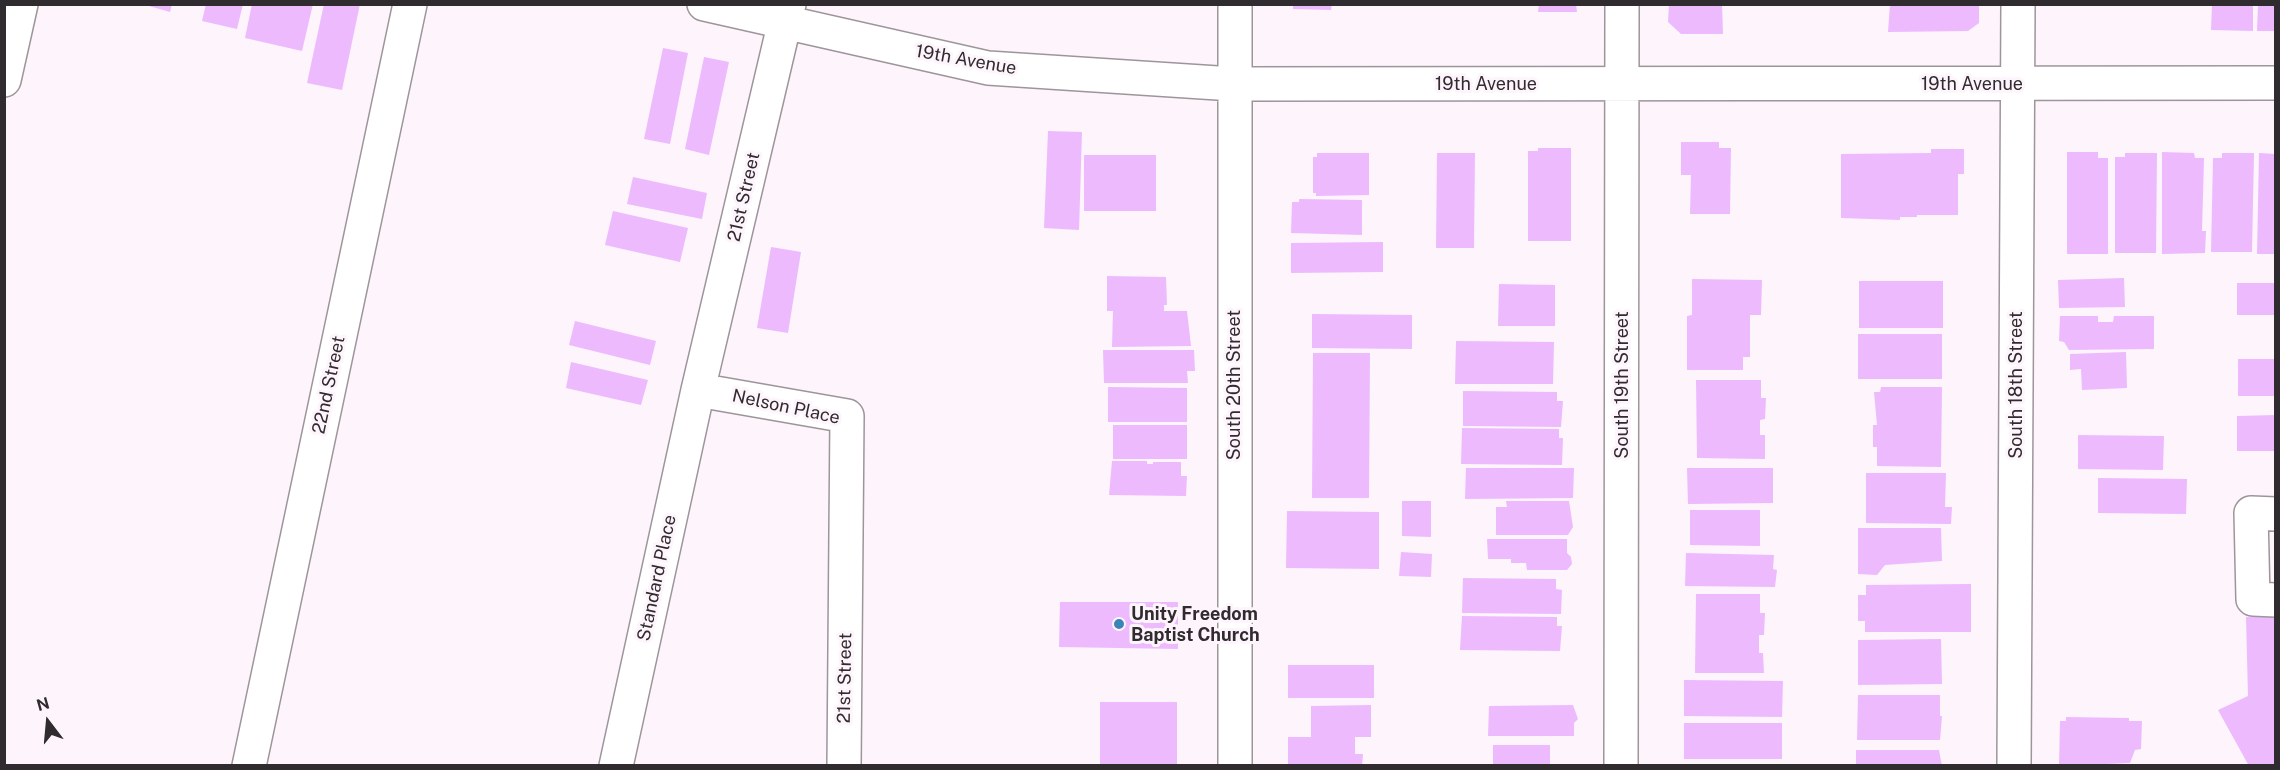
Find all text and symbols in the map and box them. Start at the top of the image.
street label: 19th Avenue [914,40,1018,80]
street label: 19th Avenue [1435,73,1537,95]
street label: 19th Avenue [1921,73,2023,95]
street label: 21st Street [723,150,765,244]
street label: South 20th Street [1223,310,1245,460]
street label: South 19th Street [1611,311,1633,459]
street label: South 18th Street [2005,311,2027,459]
street label: 22nd Street [308,334,350,436]
street label: Nelson Place [730,385,842,429]
street label: Standard Place [633,513,681,643]
place label: Unity Freedom Baptist Church [1131,603,1260,646]
marker: Unity Freedom Baptist Church [1112,617,1126,631]
street label: 21st Street [833,632,857,724]
north arrow [18,692,78,752]
text: N [34,693,52,715]

